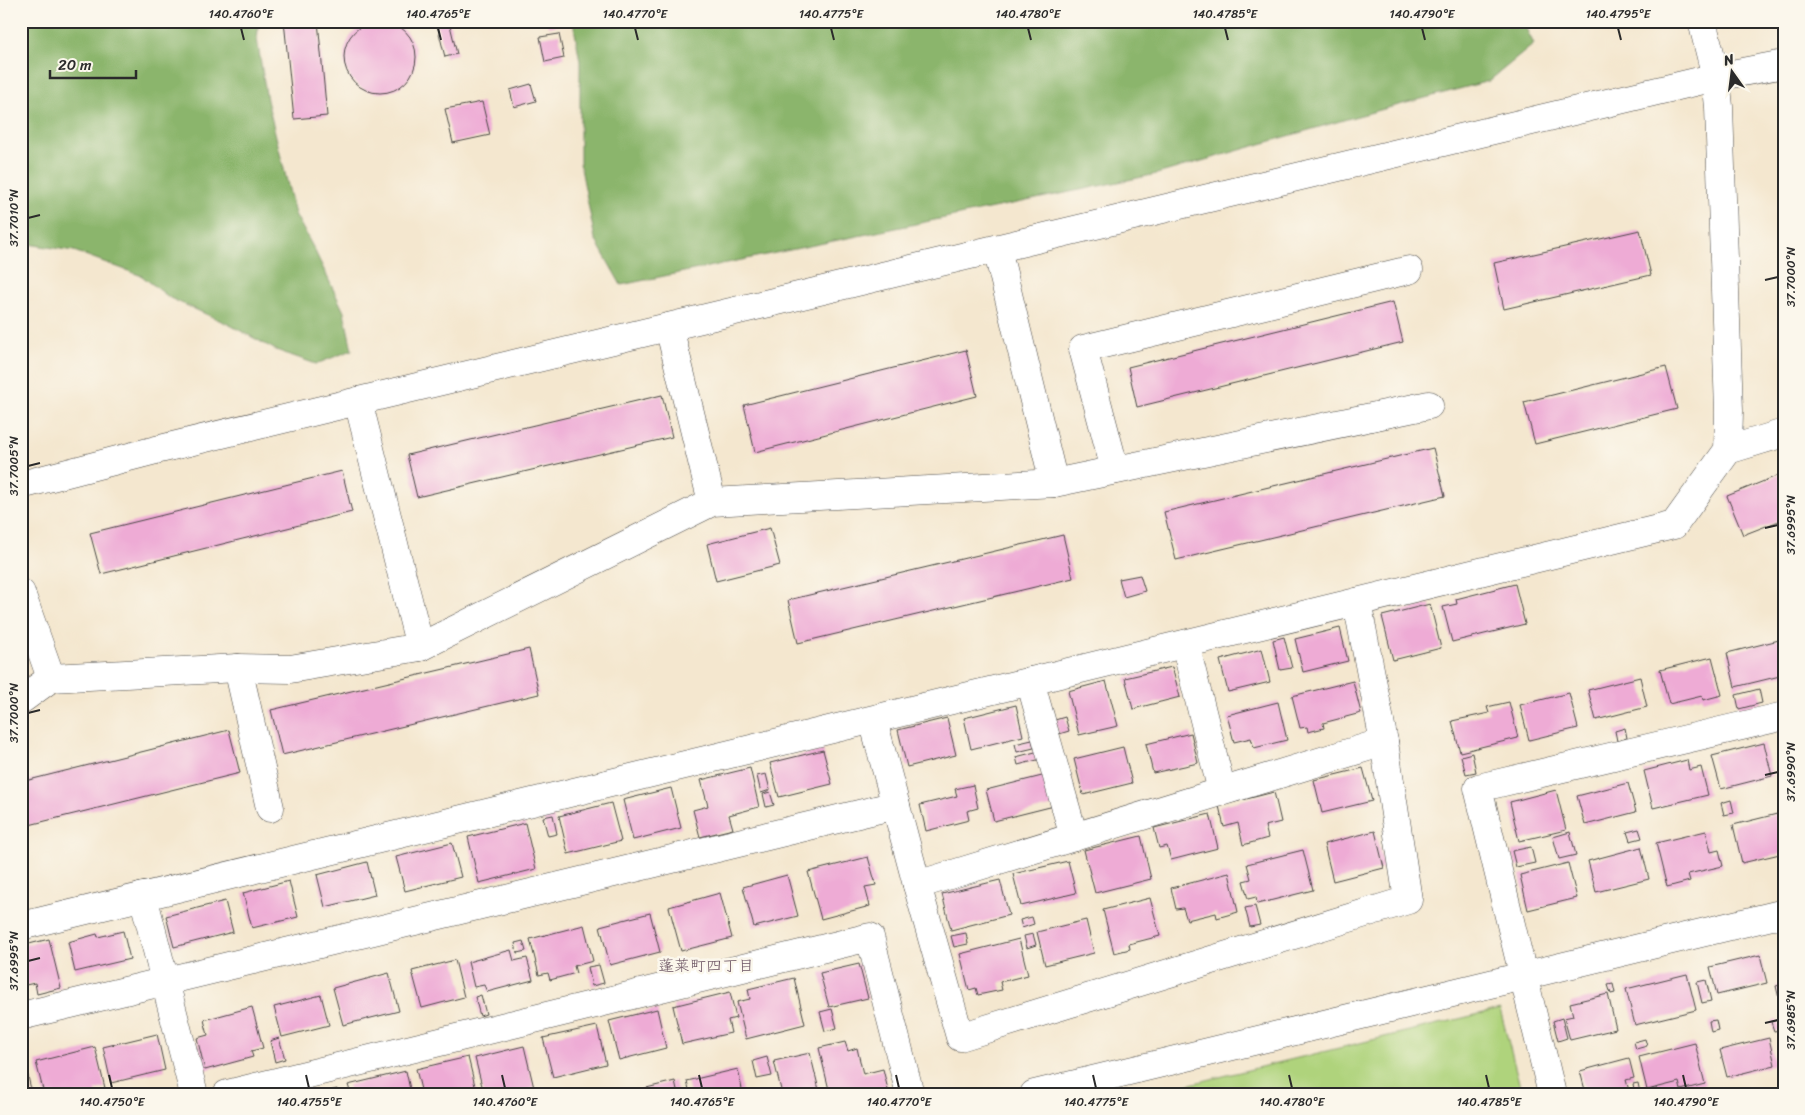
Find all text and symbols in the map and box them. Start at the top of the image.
text: 140.4760°E [209,3,275,25]
text: 140.4765°E [406,3,471,25]
text: 140.4770°E [603,3,669,25]
text: 140.4775°E [799,3,864,25]
text: 140.4780°E [996,3,1062,25]
text: 140.4785°E [1193,3,1259,25]
text: 140.4790°E [1390,3,1456,25]
text: 140.4795°E [1586,3,1652,25]
text: N [1720,46,1737,73]
scale bar [50,48,136,80]
north arrow [1708,48,1758,98]
text: 20 m [58,52,92,78]
text: 37.7010°N [3,188,25,247]
text: 37.7000°N [1780,246,1802,307]
text: 37.7005°N [3,435,25,496]
text: 37.6995°N [1780,495,1802,555]
text: 37.7000°N [3,682,25,743]
text: 37.6990°N [1780,741,1802,802]
text: 37.6995°N [3,931,25,991]
district label: 蓬莱町四丁目 [658,951,754,980]
text: 37.6985°N [1780,990,1802,1050]
text: 140.4750°E [80,1091,146,1113]
text: 140.4755°E [277,1091,343,1113]
text: 140.4760°E [473,1091,539,1113]
text: 140.4765°E [670,1091,735,1113]
text: 140.4770°E [867,1091,933,1113]
text: 140.4775°E [1064,1091,1129,1113]
text: 140.4780°E [1260,1091,1326,1113]
text: 140.4785°E [1457,1091,1523,1113]
text: 140.4790°E [1654,1091,1720,1113]

